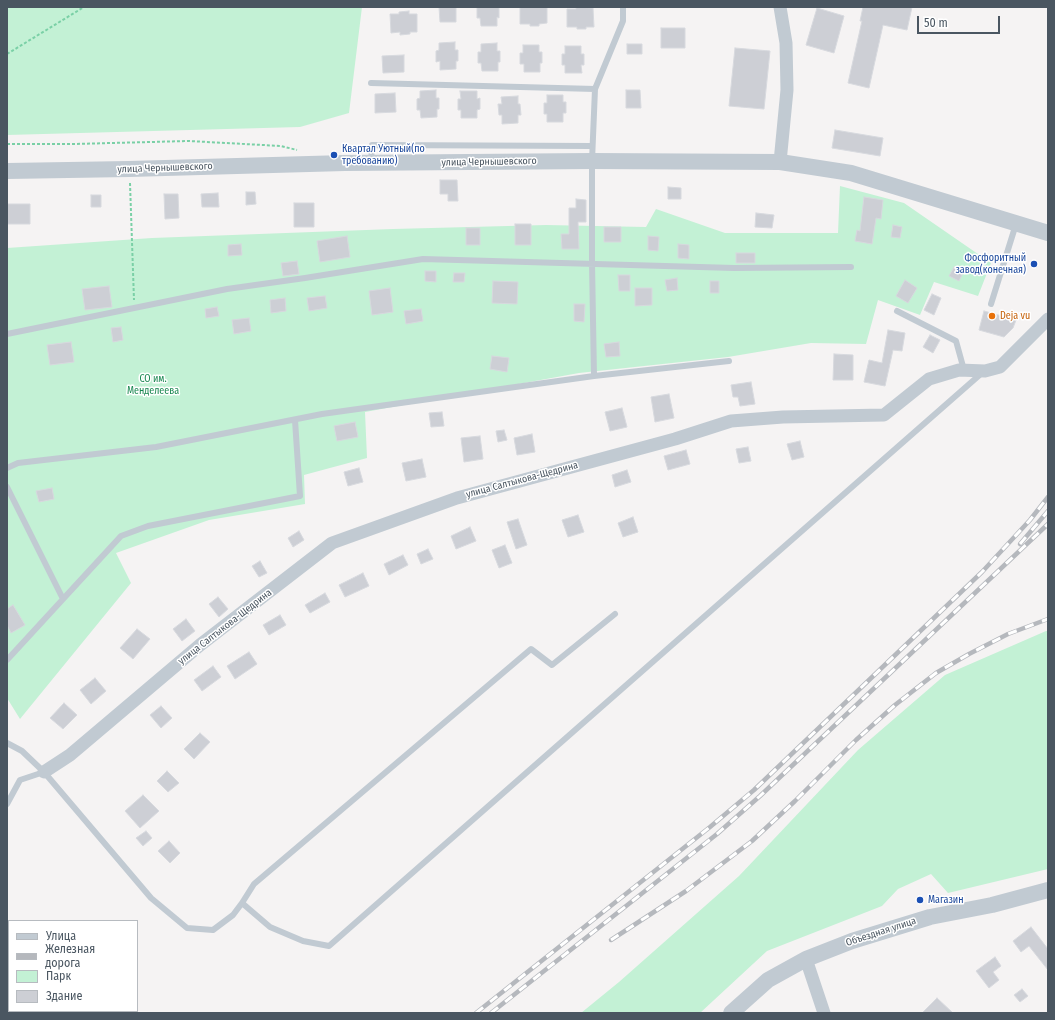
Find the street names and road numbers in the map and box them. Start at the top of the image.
street label: улица Чернышевского [441,155,537,169]
street label: улица Чернышевского [117,160,213,176]
street label: улица Салтыкова-Щедрина [465,459,579,501]
street label: улица Салтыкова-Щедрина [176,587,274,667]
street label: Объездная улица [844,915,918,949]

